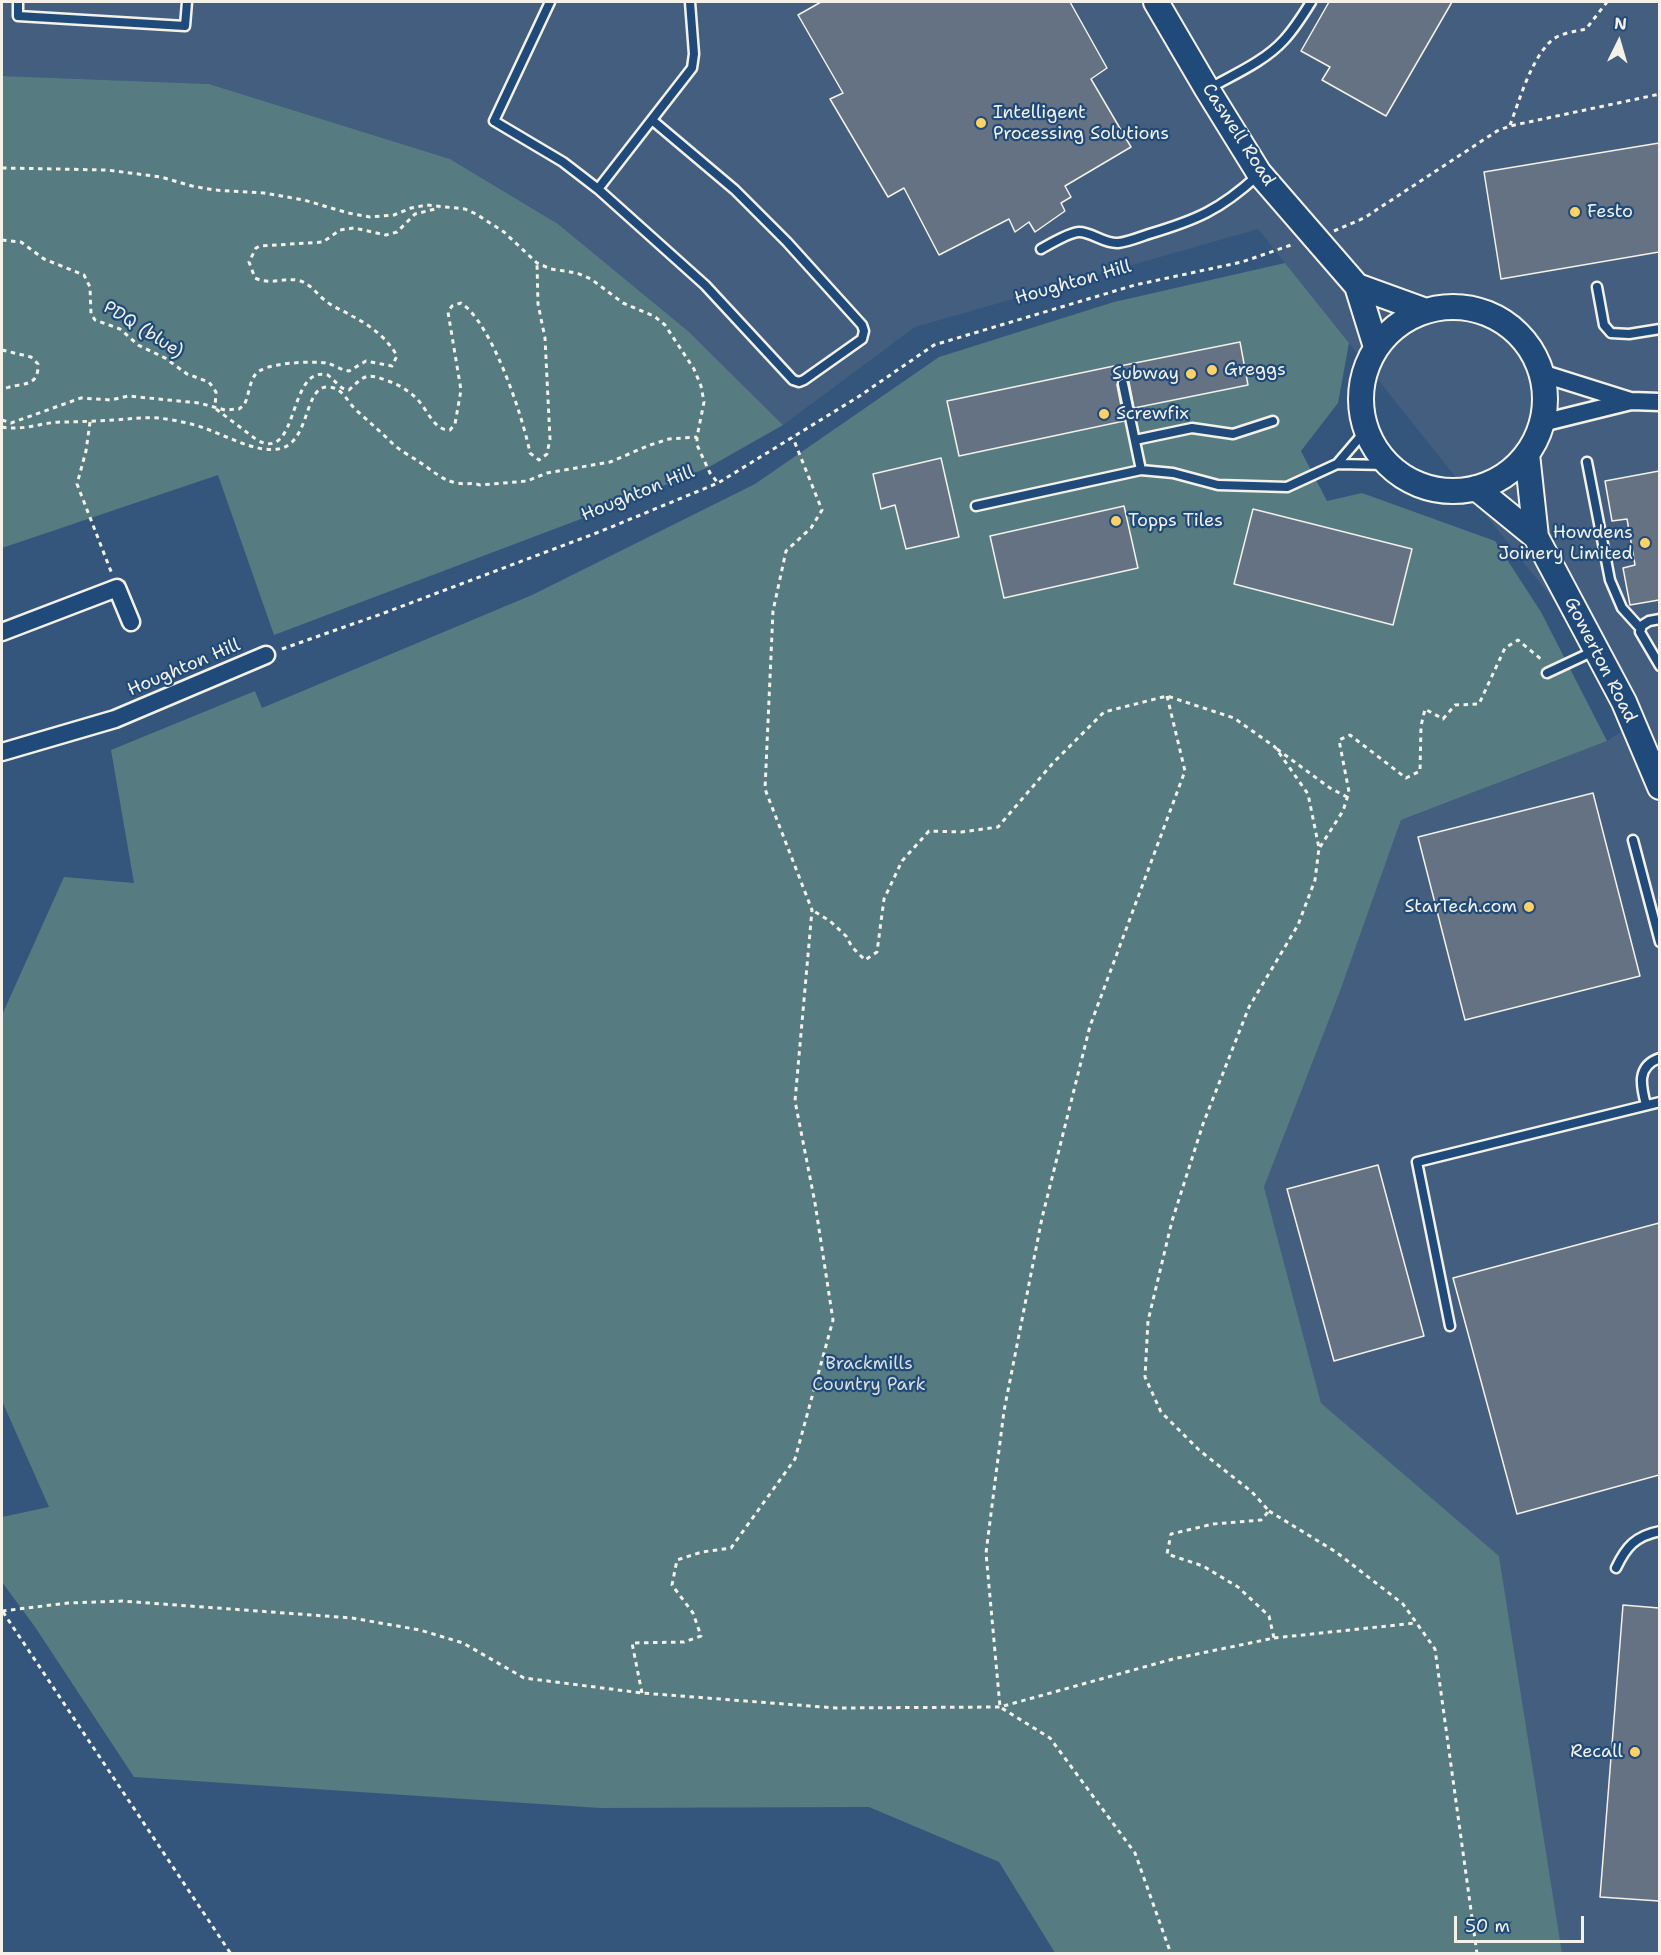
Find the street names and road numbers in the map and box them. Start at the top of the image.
street label: Caswell Road [1197,80,1279,190]
street label: Houghton Hill [1012,256,1134,310]
street label: PDQ (blue) [99,297,187,363]
street label: Houghton Hill [578,461,698,527]
street label: Gowerton Road [1559,594,1641,726]
street label: Houghton Hill [124,635,244,701]

